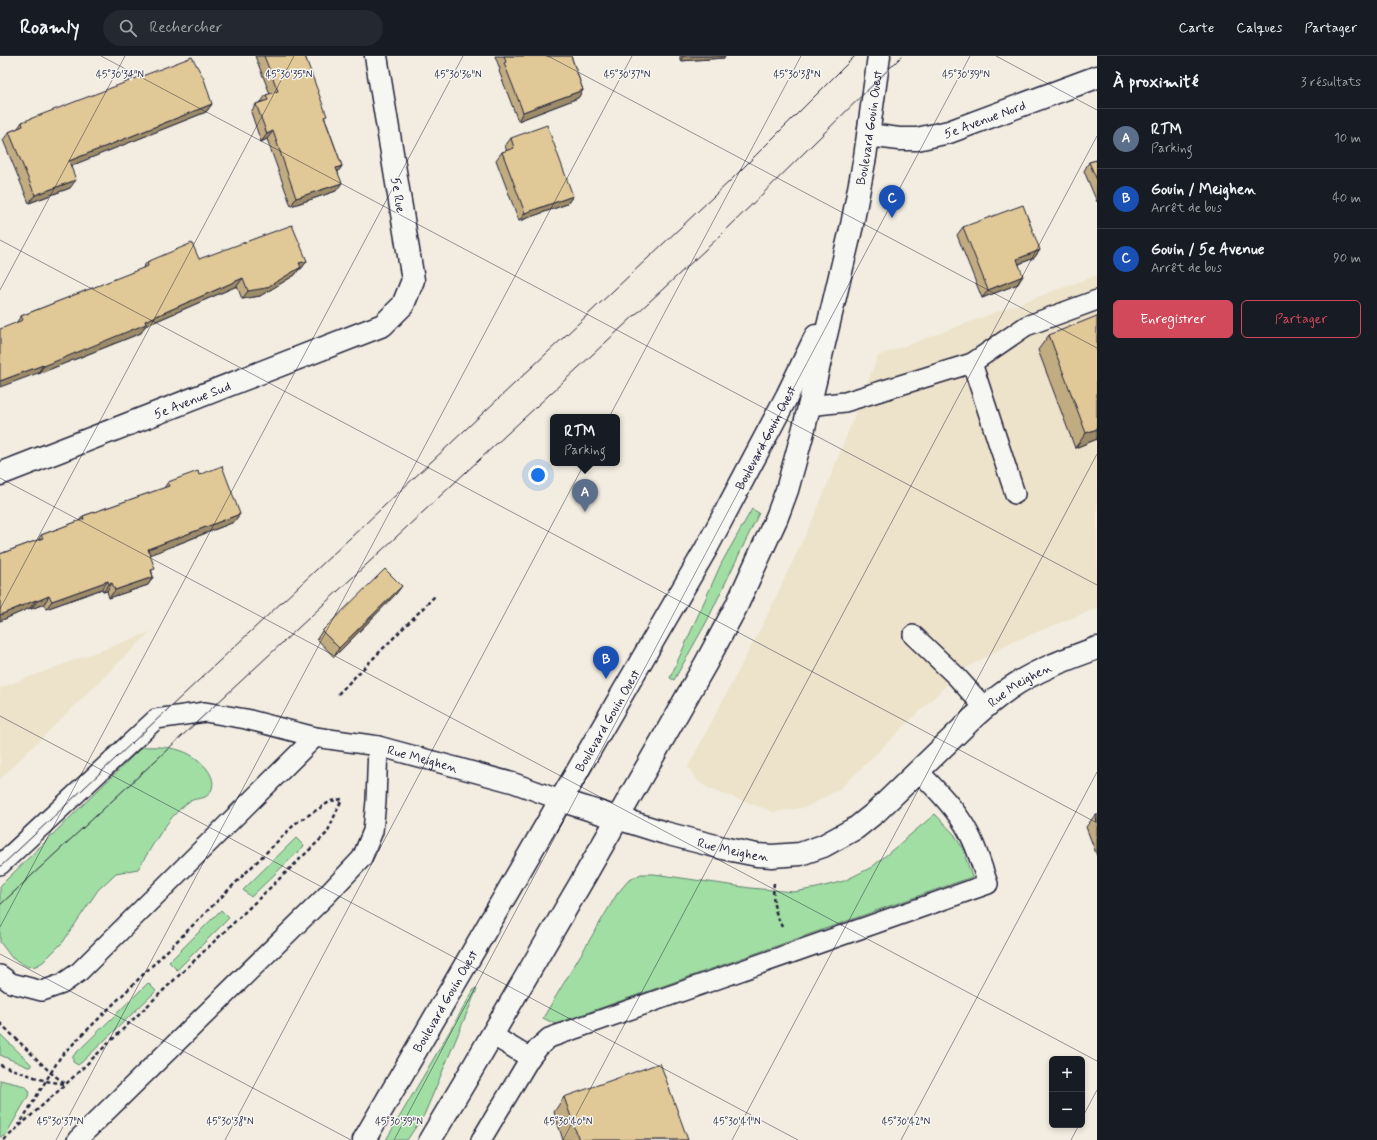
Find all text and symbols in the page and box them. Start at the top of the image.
search box [103,10,383,46]
text: Roamly [20,15,79,40]
icon: search [117,17,139,39]
text: Rechercher [149,18,222,38]
text: Carte [1178,19,1214,37]
text: Calques [1236,19,1282,37]
text: Partager [1304,19,1357,37]
text: 45°30'34"N [96,68,144,82]
text: 45°30'35"N [265,68,313,82]
text: 45°30'36"N [434,68,482,82]
text: 45°30'37"N [604,68,651,82]
text: 45°30'38"N [773,68,821,82]
text: 45°30'39"N [942,68,990,82]
street label: Boulevard Gouin Ouest [853,70,887,187]
text: À proximité [1113,71,1198,93]
text: 3 résultats [1301,74,1361,91]
street label: 5e Avenue Nord [943,97,1028,143]
text: RTM [1151,120,1182,140]
text: A [1122,130,1130,147]
text: 10 m [1334,130,1361,147]
text: Parking [1151,140,1193,157]
street label: 5e Rue [386,176,409,214]
text: Gouin / Meighen [1151,180,1256,200]
pin: C [879,185,905,218]
text: B [1122,190,1130,207]
text: 40 m [1332,190,1361,207]
text: Arrêt de bus [1151,200,1222,217]
text: Gouin / 5e Avenue [1151,240,1265,260]
text: C [1121,250,1131,267]
text: 90 m [1333,250,1361,267]
text: Arrêt de bus [1151,260,1222,277]
button: Enregistrer [1113,300,1233,338]
button: Partager [1241,300,1361,338]
street label: 5e Avenue Sud [152,378,234,423]
street label: Boulevard Gouin Ouest [732,383,801,493]
popup [550,414,620,466]
text: RTM [564,422,595,442]
text: Parking [564,442,606,459]
your location [528,465,548,485]
pin: A [572,479,598,512]
pin: B [593,646,619,679]
street label: Rue Meighen [985,660,1055,712]
street label: Boulevard Gouin Ouest [572,667,645,775]
street label: Rue Meighen [385,742,459,777]
street label: Rue Meighen [695,835,769,866]
street label: Boulevard Gouin Ouest [410,947,482,1056]
map controls [1049,1056,1085,1128]
button: + [1049,1056,1085,1092]
button: − [1049,1092,1085,1128]
text: 45°30'37"N [37,1115,84,1129]
text: 45°30'38"N [206,1115,254,1129]
text: 45°30'39"N [375,1115,423,1129]
text: 45°30'40"N [544,1115,593,1129]
text: 45°30'41"N [713,1115,761,1129]
text: 45°30'42"N [882,1115,930,1129]

